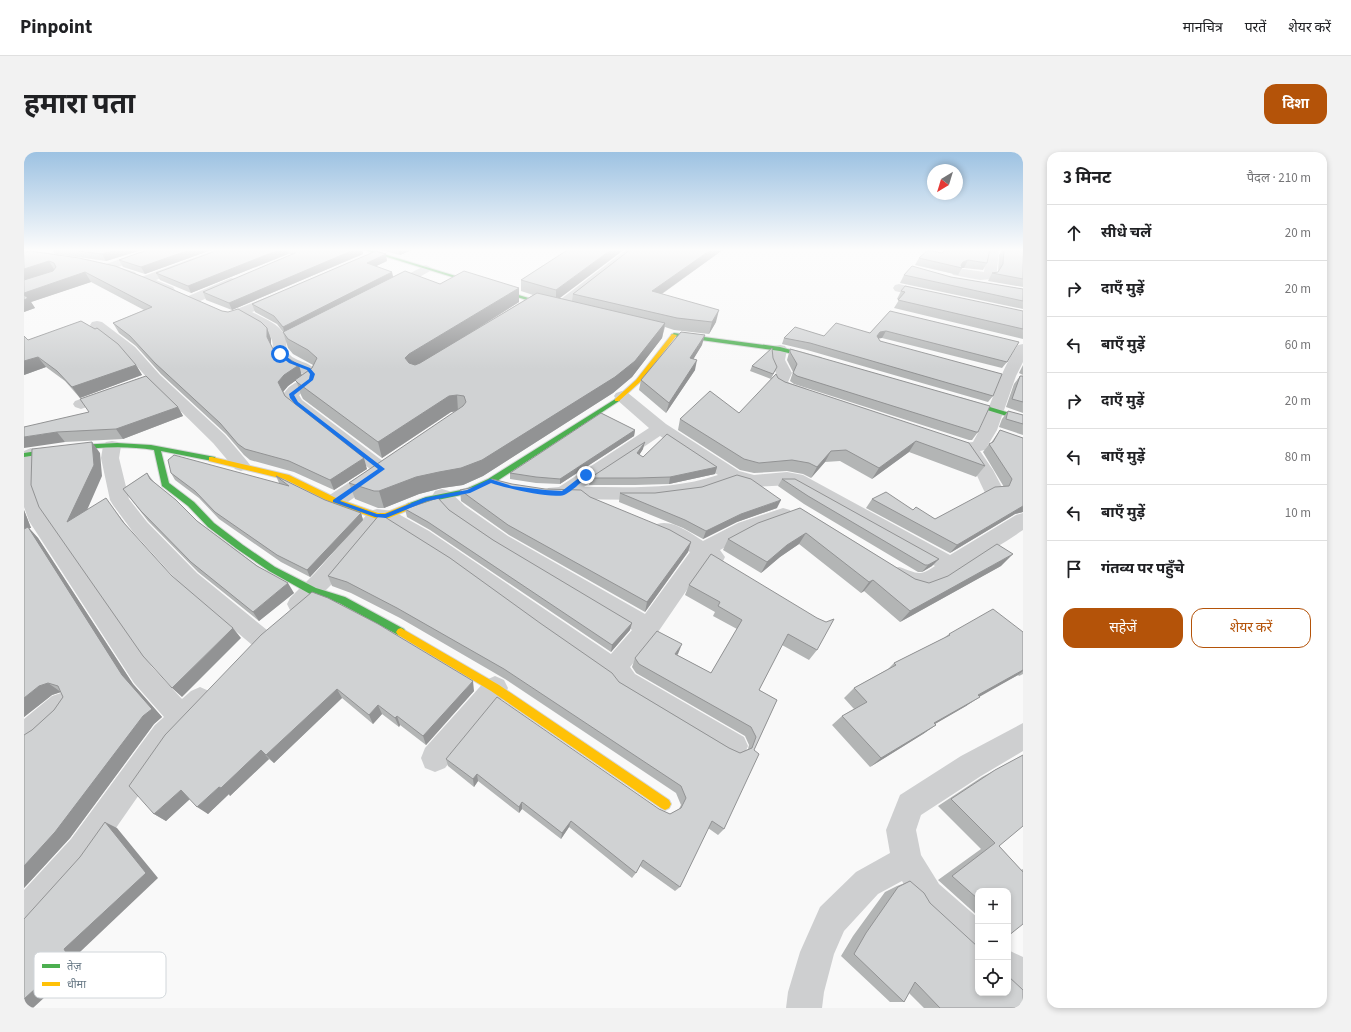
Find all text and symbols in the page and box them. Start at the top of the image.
text: Pinpoint [20,14,92,41]
text: मानचित्र [1183,18,1223,38]
text: परतें [1245,18,1266,38]
text: शेयर करें [1288,18,1331,38]
text: हमारा पता [24,84,135,124]
button: दिशा [1264,84,1327,124]
north arrow [927,164,963,200]
text: 3 मिनट [1063,166,1111,190]
text: पैदल · 210 m [1247,169,1311,187]
icon: ahead [1063,222,1085,244]
text: सीधे चलें [1101,222,1151,243]
text: 20 m [1285,224,1311,242]
icon: right [1063,278,1085,300]
text: दाएँ मुड़ें [1101,278,1144,299]
text: 20 m [1285,280,1311,298]
icon: left [1063,334,1085,356]
text: बाएँ मुड़ें [1101,334,1145,355]
text: 60 m [1285,336,1311,354]
route start [271,345,289,363]
icon: right [1063,390,1085,412]
text: दाएँ मुड़ें [1101,390,1144,411]
text: 20 m [1285,392,1311,410]
icon: left [1063,446,1085,468]
text: बाएँ मुड़ें [1101,446,1145,467]
text: 80 m [1285,448,1311,466]
route end [577,466,595,484]
icon: left [1063,502,1085,524]
text: बाएँ मुड़ें [1101,502,1145,523]
text: 10 m [1285,504,1311,522]
icon: arrive [1063,558,1085,580]
text: गंतव्य पर पहुँचे [1101,558,1184,579]
button: सहेजें [1063,608,1183,648]
button: शेयर करें [1191,608,1311,648]
map controls [975,888,1011,996]
button: + [975,888,1011,924]
button: − [975,924,1011,960]
legend [34,952,166,998]
text: तेज़ [67,959,82,974]
button: locate [975,960,1011,996]
text: धीमा [67,977,86,992]

